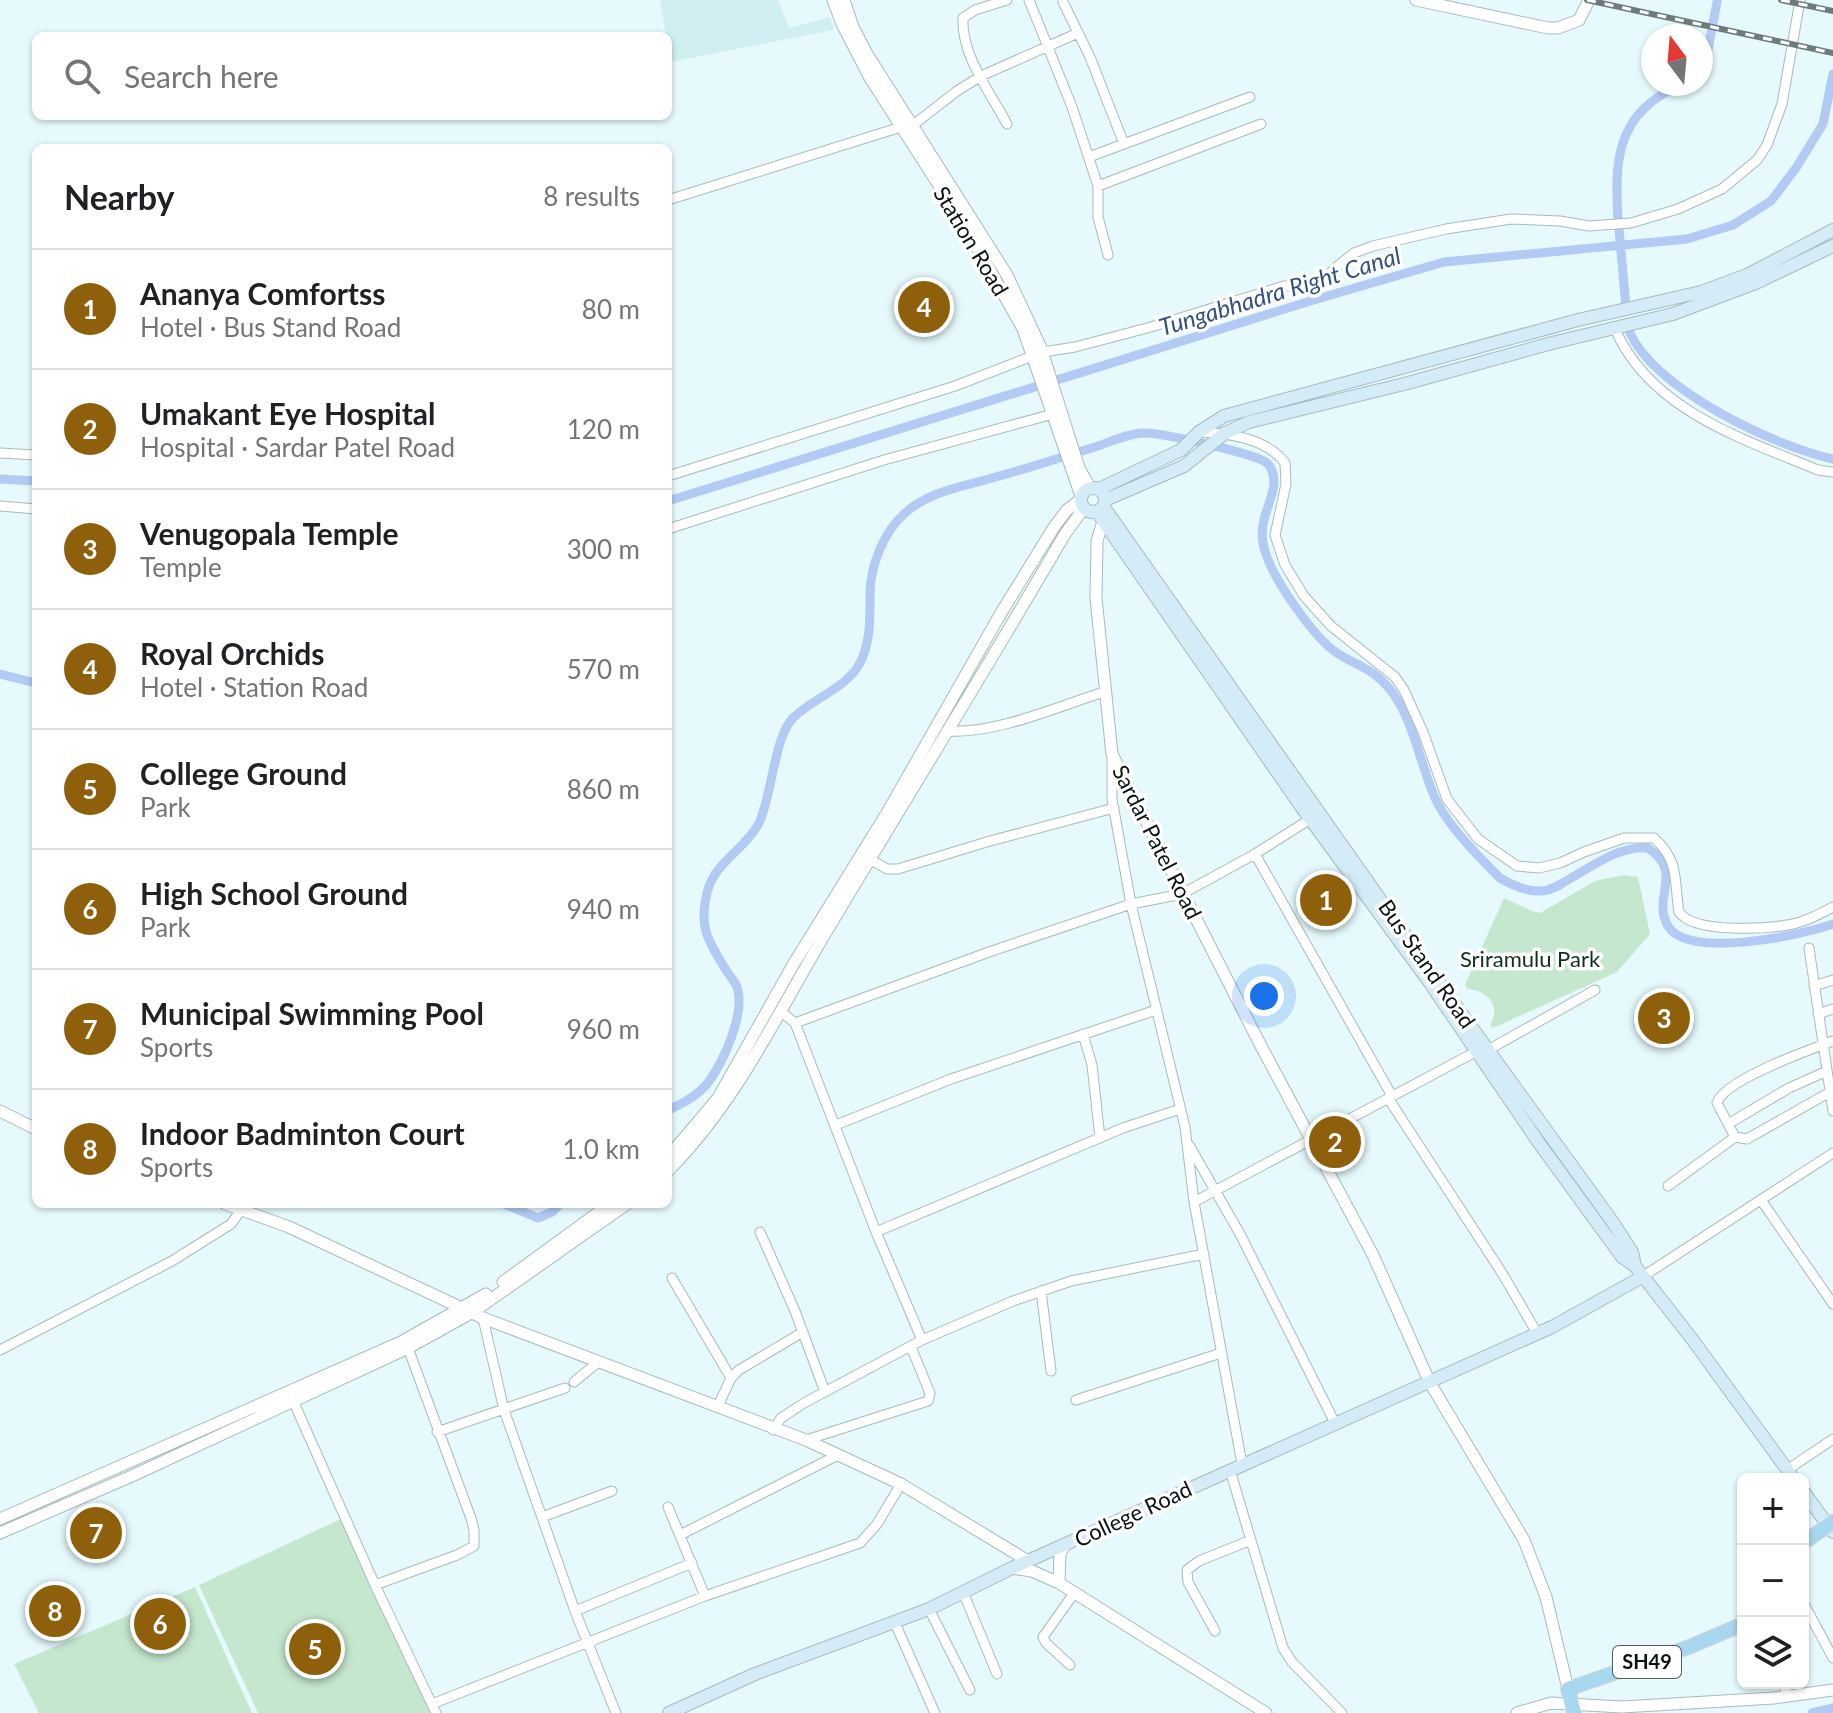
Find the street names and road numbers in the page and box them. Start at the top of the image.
street label: Station Road [928,181,1015,300]
street label: Sardar Patel Road [1107,760,1208,923]
street label: Bus Stand Road [1373,894,1482,1033]
street label: College Road [1070,1475,1196,1552]
road number: SH49 [1613,1646,1681,1678]

